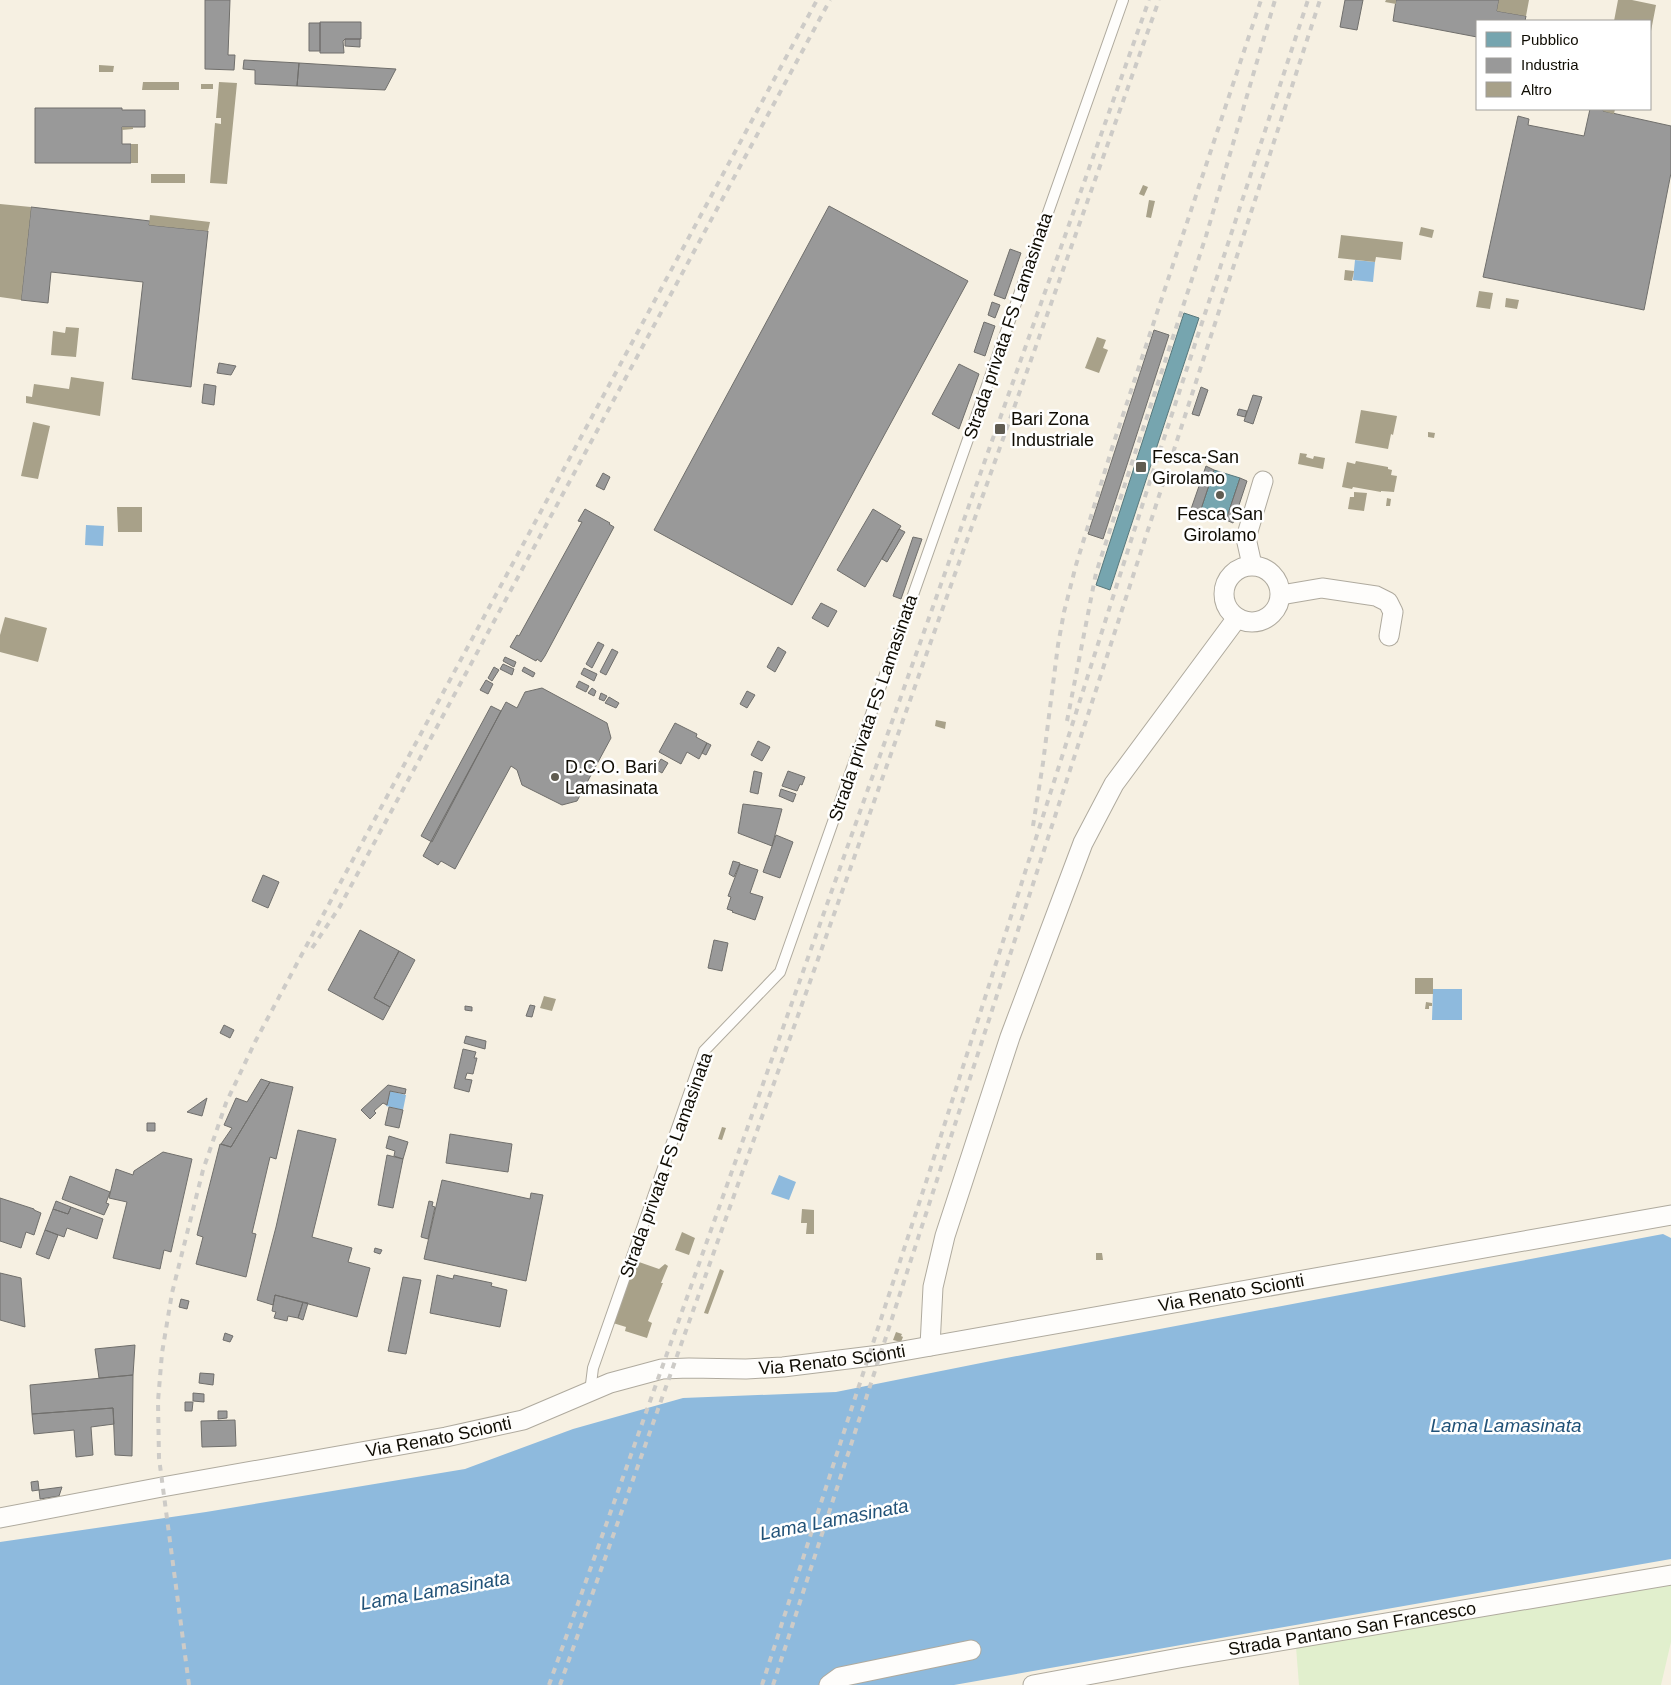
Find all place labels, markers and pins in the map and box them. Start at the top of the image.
place label: Bari Zona Industriale [1011,409,1094,450]
marker: Bari Zona Industriale [993,422,1007,436]
place label: Fesca-San Girolamo [1152,447,1239,488]
marker: Fesca-San Girolamo [1134,460,1148,474]
marker: Fesca San Girolamo [1214,489,1226,501]
place label: Fesca San Girolamo [1177,504,1263,545]
place label: D.C.O. Bari Lamasinata [565,757,659,798]
marker: D.C.O. Bari Lamasinata [549,771,561,783]

